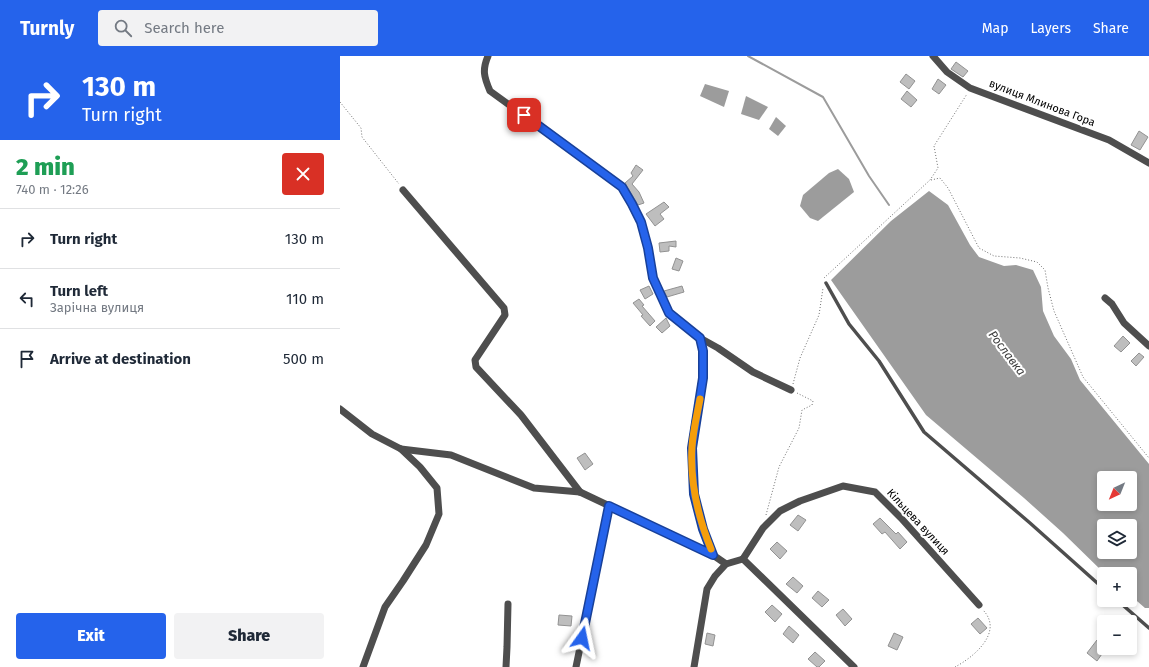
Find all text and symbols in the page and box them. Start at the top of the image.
search box [98,10,378,46]
text: Turnly [20,17,74,40]
icon: search [112,17,134,39]
text: Search here [144,19,224,37]
text: Map [982,20,1008,37]
text: Layers [1030,20,1071,37]
text: Share [1093,20,1129,37]
text: 130 m [82,70,156,103]
icon: right [16,72,68,124]
street label: вулиця Млинова Гора [987,77,1097,129]
pin [507,98,541,132]
text: Turn right [82,104,162,126]
icon: arrive [513,104,535,126]
text: 2 min [16,153,75,181]
button: close [282,153,324,195]
text: 740 m · 12:26 [16,182,89,197]
icon: right [16,228,38,250]
text: Turn right [50,230,117,248]
text: 130 m [285,230,324,248]
text: Turn left [50,282,108,300]
icon: left [16,288,38,310]
text: 110 m [286,290,324,308]
text: Зарічна вулиця [50,300,144,315]
water label: Рославка [986,328,1028,378]
icon: arrive [16,348,38,370]
text: Arrive at destination [50,350,191,368]
text: 500 m [283,350,324,368]
north arrow [1097,471,1137,511]
map controls [1097,471,1137,655]
street label: Кільцева вулиця [884,486,952,558]
button: layers [1097,519,1137,559]
button: + [1097,567,1137,607]
button: Exit [16,613,166,659]
button: Share [174,613,324,659]
button: − [1097,615,1137,655]
position arrow [561,617,603,659]

